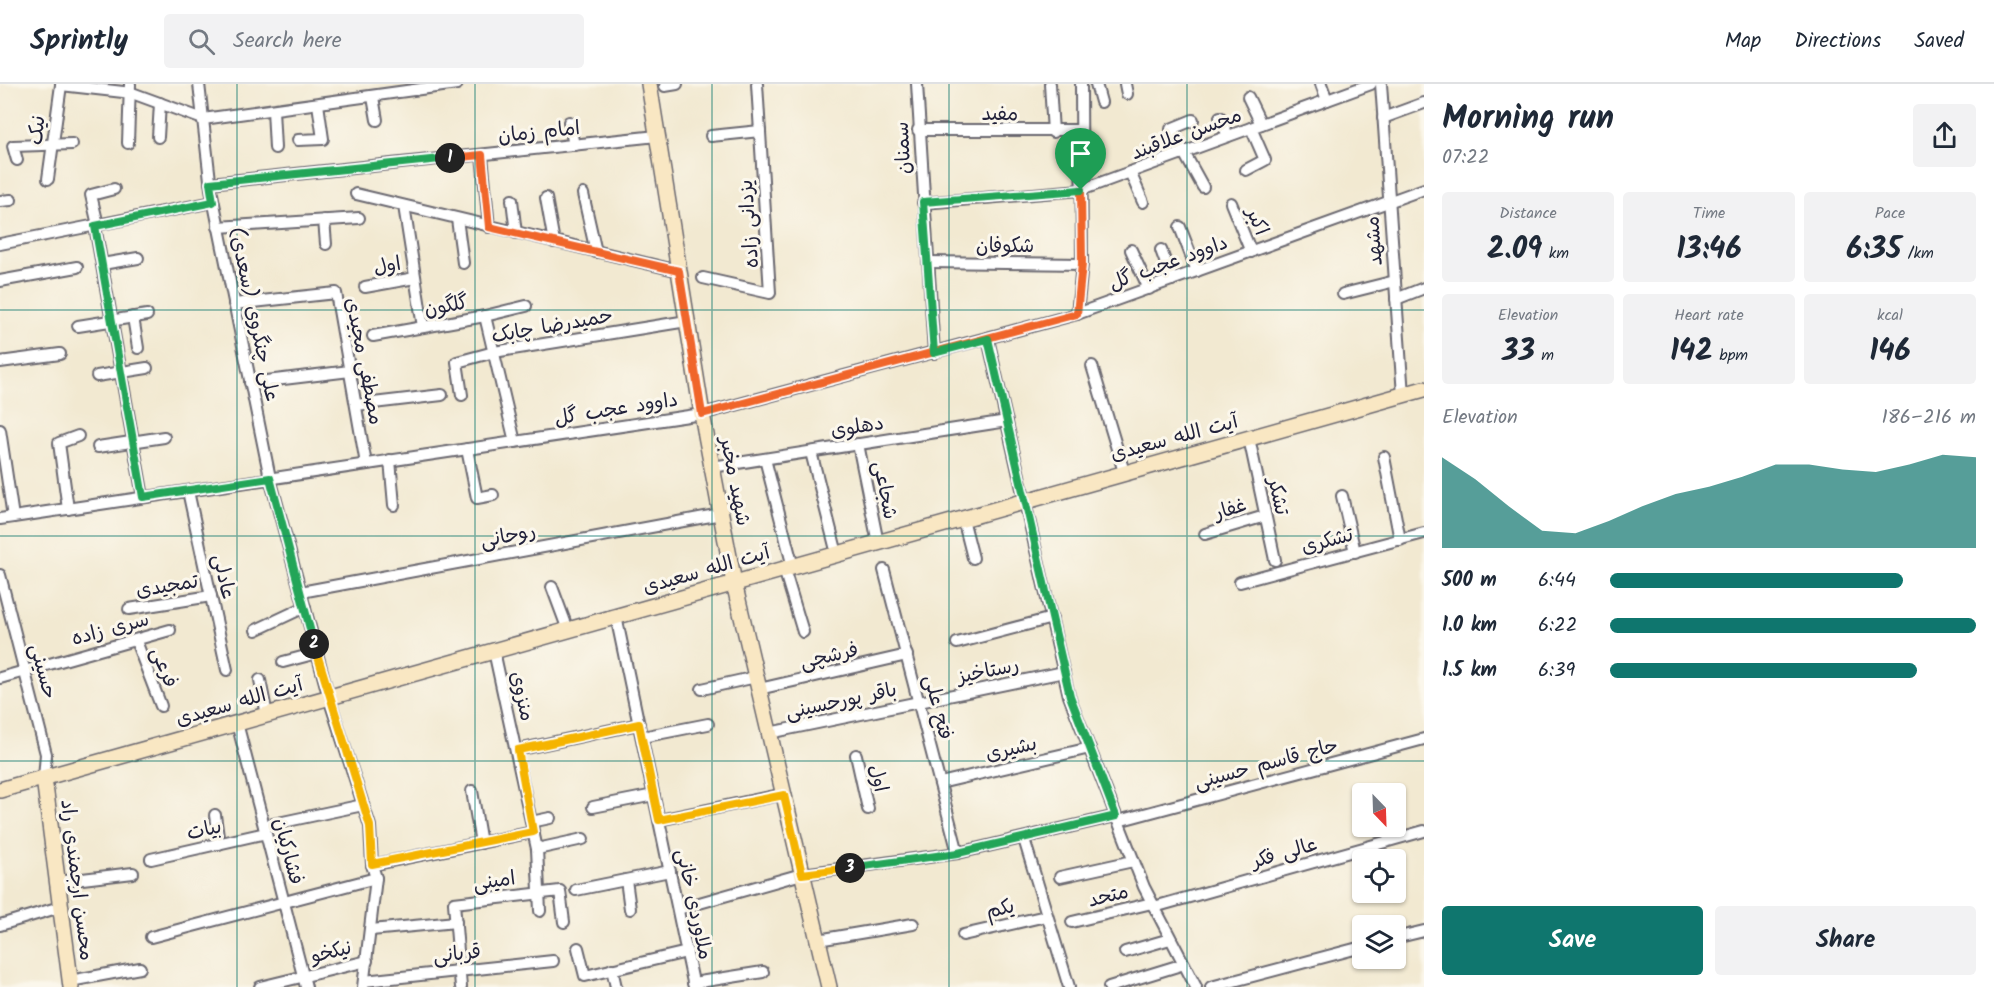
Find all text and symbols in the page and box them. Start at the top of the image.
search box [164,14,584,68]
text: Sprintly [30,19,128,64]
text: Search here [233,24,342,59]
icon: search [185,25,218,58]
text: Map [1725,25,1761,58]
text: Directions [1794,25,1881,58]
text: Saved [1914,25,1964,58]
text: Morning run [1442,93,1614,146]
street label: مفید [981,99,1019,131]
street label: محسن علاقبند [1127,100,1247,170]
button: share [1913,104,1976,167]
street label: امام زمان [497,113,582,153]
street label: نیک [20,114,56,147]
street label: سمنان [887,121,921,175]
pin [1055,128,1106,190]
icon: arrive [1064,137,1097,170]
text: 07:22 [1442,142,1489,174]
pin: 1 [435,143,465,173]
text: 1 [448,145,452,170]
street label: یزدانی زاده [731,178,769,269]
street label: اکبر [1235,201,1276,241]
text: Distance [1499,201,1557,226]
text: Time [1693,201,1725,226]
text: Pace [1875,201,1905,226]
street label: مشهد [1357,215,1393,267]
street label: علی چنگروی (سعدی) [219,224,287,405]
text: 2.09 [1487,226,1542,274]
text: 13:46 [1676,226,1742,274]
text: 6:35 [1846,226,1901,274]
street label: داوود عجب گل [1105,228,1233,300]
street label: شکوفان [976,231,1034,263]
text: km [1542,241,1569,266]
text: /km [1901,241,1934,266]
street label: اول [371,249,404,285]
street label: گلگون [422,287,471,327]
street label: مصطفی مجیدی [335,295,391,428]
street label: حمیدرضا چابک [489,301,616,353]
text: Elevation [1498,303,1558,328]
text: Heart rate [1674,303,1744,328]
text: kcal [1877,303,1903,328]
text: 33 [1502,328,1535,376]
text: 142 [1670,328,1713,376]
text: 146 [1869,328,1911,376]
text: m [1535,343,1554,368]
text: bpm [1713,343,1748,368]
street label: داوود عجب گل [552,384,680,436]
text: Elevation [1442,402,1518,434]
text: 186–216 m [1881,402,1976,434]
street label: آیت الله سعیدی [1107,406,1243,471]
street label: دهلوی [828,408,886,448]
street label: شهید مخبر [709,432,758,529]
street label: شجاعی [863,459,905,522]
street label: تشکر [1257,473,1297,518]
street label: غفار [1208,490,1251,531]
street label: روحانی [478,516,539,558]
street label: تشکری [1298,520,1357,564]
street label: آیت الله سعیدی [639,537,775,604]
street label: عادلی [203,551,244,603]
text: 500 m [1442,565,1497,597]
text: 6:44 [1538,565,1576,597]
street label: تمجیدی [134,566,201,608]
street label: سری زاده [68,604,153,656]
text: 1.0 km [1442,610,1497,642]
text: 6:22 [1538,610,1577,642]
pin: 2 [299,629,329,659]
text: 2 [309,631,319,656]
street label: فرشچی [797,635,862,679]
street label: حسینی [19,640,65,703]
street label: فرعی [141,643,185,693]
street label: رستاخیز [953,650,1022,695]
text: 1.5 km [1442,655,1497,687]
text: 6:39 [1538,655,1575,687]
street label: منزوی [500,668,542,725]
street label: آیت الله سعیدی [172,669,308,736]
street label: فتح علی [914,672,961,743]
street label: باقر پورحسینی [783,675,900,729]
street label: بشیری [983,729,1040,771]
street label: حاج قاسم حسینی [1191,730,1342,800]
street label: اول [858,761,896,795]
north arrow [1352,783,1406,837]
map controls [1352,783,1406,969]
street label: محسن ارجمندی راد [50,798,102,963]
street label: بیات [184,811,225,850]
street label: فشارکیان [263,815,311,888]
street label: عالی فکر [1246,829,1322,879]
street label: ملاوردی خانی [666,846,720,963]
button: locate [1352,849,1406,903]
pin: 3 [835,853,865,883]
text: 3 [846,855,854,880]
street label: امینی [471,863,518,901]
street label: متحد [1085,876,1132,917]
street label: یکم [983,891,1018,929]
button: Save [1442,906,1703,975]
button: Share [1715,906,1976,975]
button: layers [1352,915,1406,969]
street label: نیکخو [306,932,355,974]
street label: قربانی [432,937,483,973]

